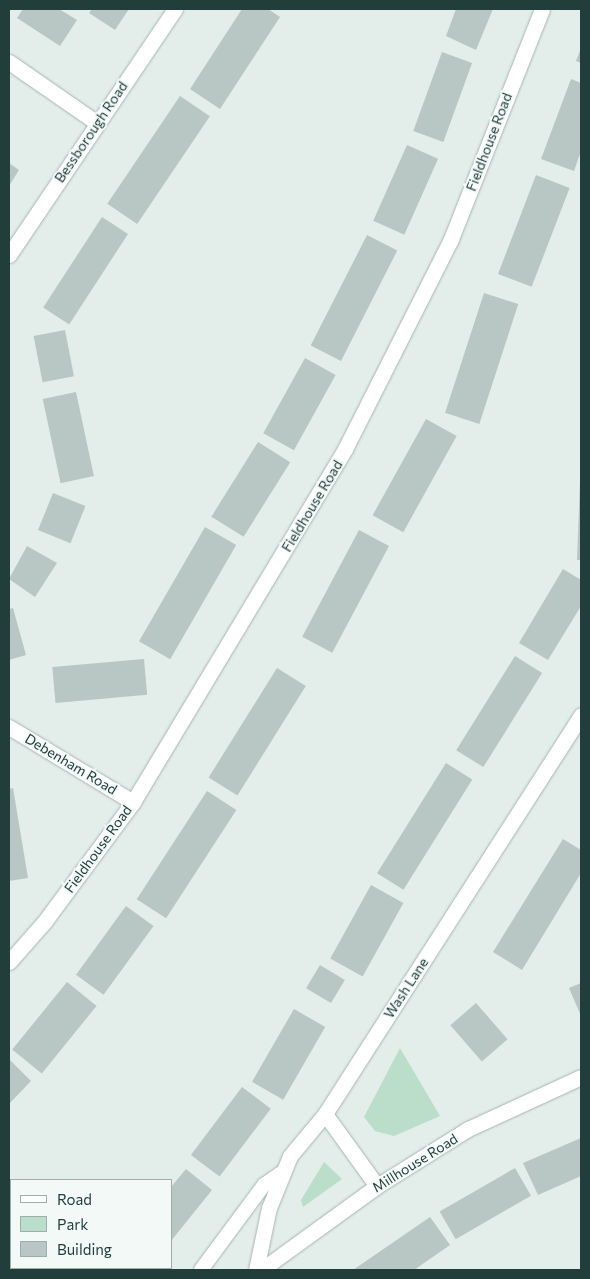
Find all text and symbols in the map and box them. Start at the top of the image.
street label: Bessborough Road [51,78,131,186]
street label: Fieldhouse Road [463,90,515,194]
street label: Fieldhouse Road [278,457,346,555]
street label: Debenham Road [22,730,120,798]
street label: Fieldhouse Road [61,802,135,896]
street label: Wash Lane [380,955,432,1021]
street label: Millhouse Road [369,1130,461,1196]
legend [10,1179,172,1269]
text: Road [57,1190,92,1208]
text: Park [57,1215,88,1233]
text: Building [57,1240,112,1258]

